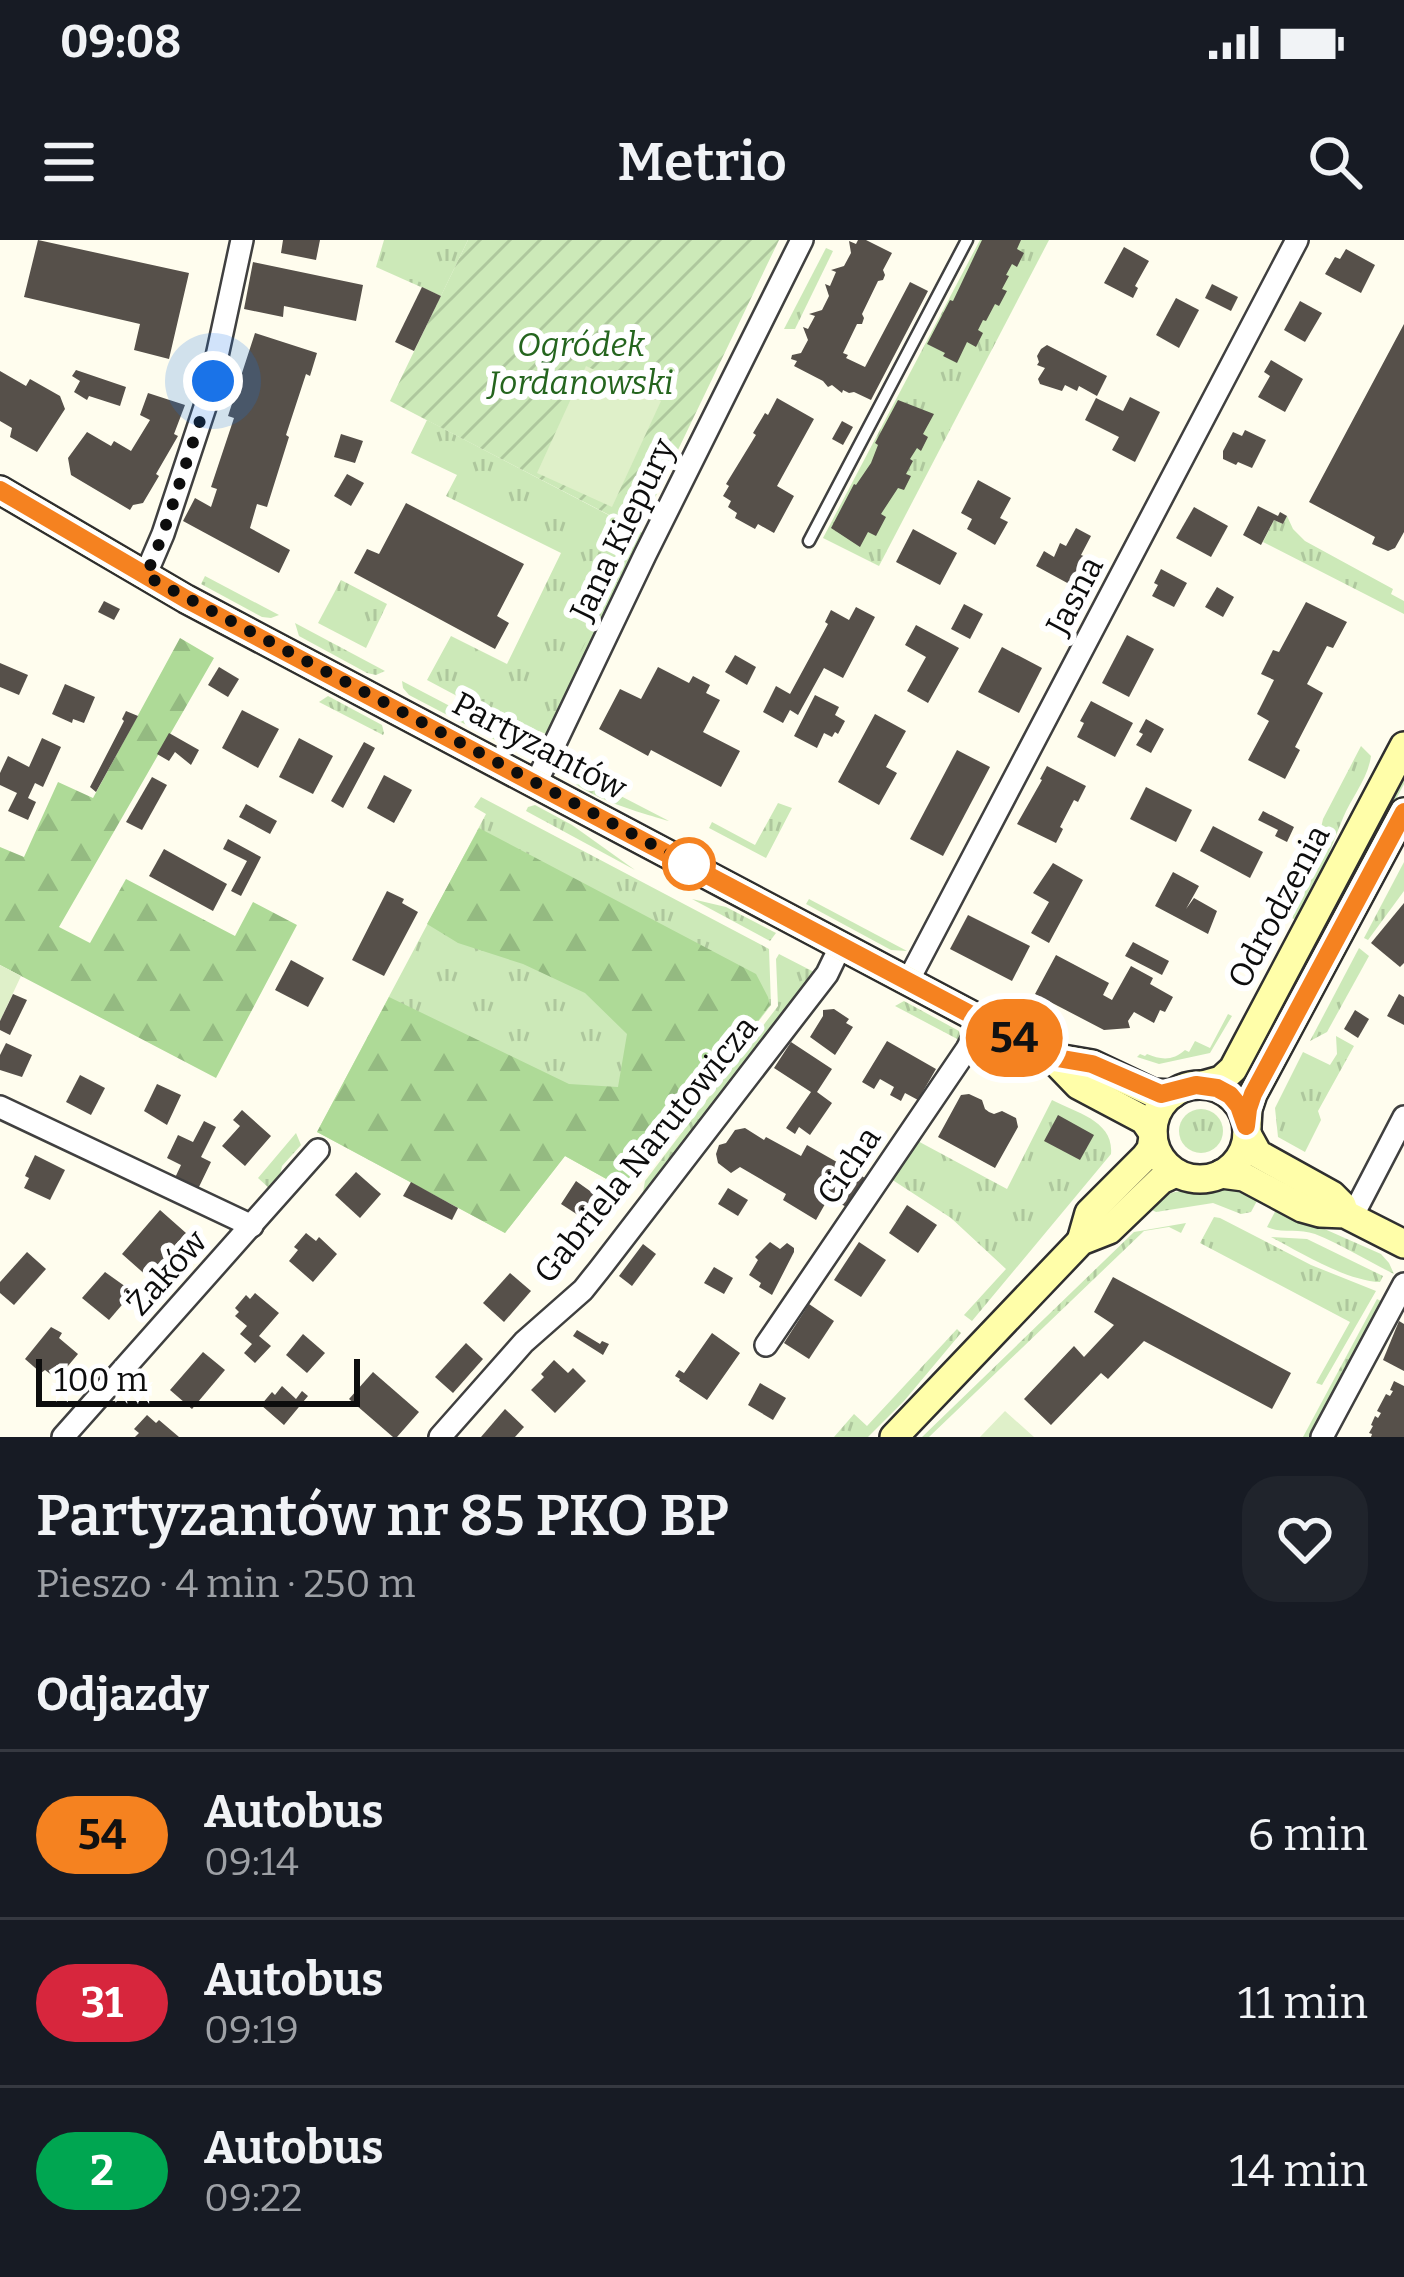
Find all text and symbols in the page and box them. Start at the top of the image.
text: 09:08 [60,15,181,69]
icon: menu [36,129,102,195]
icon: search [1302,129,1368,195]
text: Metrio [617,130,787,194]
park label: Ogródek Jordanowski [486,325,673,403]
your location [183,351,243,411]
street label: Jana Kiepury [561,432,684,628]
street label: Jasna [1037,549,1112,642]
street label: Partyzantów [446,683,634,809]
street label: Odrodzenia [1219,818,1338,995]
unlabelled marker [664,839,714,889]
line badge: 54 [960,999,1068,1077]
street label: Gabriela Narutowicza [526,1008,766,1291]
text: 54 [990,1013,1038,1063]
street label: Cicha [808,1119,889,1212]
street label: Żaków [118,1221,216,1323]
scale bar [36,1353,360,1406]
text: 100 m [54,1360,148,1400]
button: heart [1242,1476,1368,1602]
text: Partyzantów nr 85 PKO BP [36,1482,729,1550]
text: Pieszo · 4 min · 250 m [36,1561,415,1607]
text: Odjazdy [36,1668,209,1722]
text: Autobus [204,1785,384,1839]
text: 6 min [1248,1808,1368,1862]
text: 54 [78,1810,126,1860]
text: 09:14 [204,1839,299,1885]
text: Autobus [204,1953,384,2007]
text: 11 min [1238,1976,1368,2030]
text: 31 [81,1978,123,2028]
text: 09:19 [204,2007,299,2053]
text: Autobus [204,2121,384,2175]
text: 14 min [1230,2144,1368,2198]
text: 2 [90,2146,114,2196]
text: 09:22 [204,2175,303,2221]

